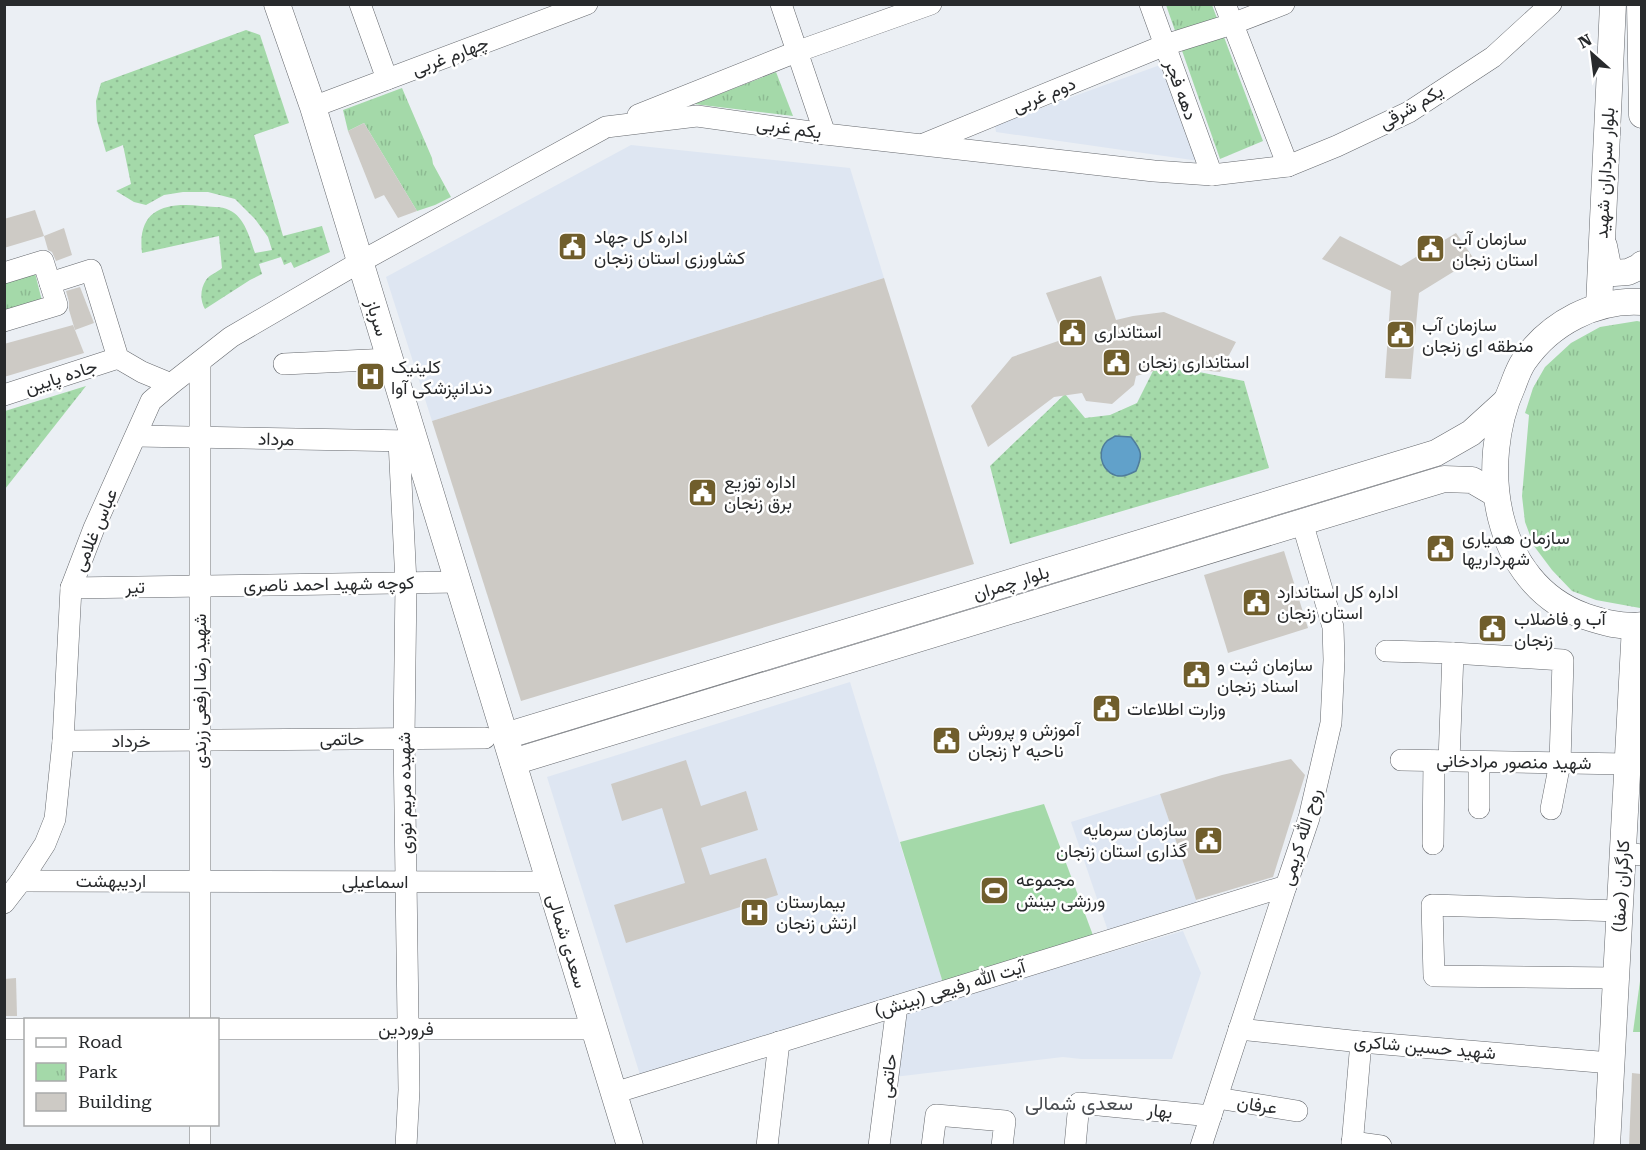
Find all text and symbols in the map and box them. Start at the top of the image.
north arrow [1562,24,1622,84]
text: N [1575,30,1595,52]
street label: چهارم غربی [409,31,492,82]
street label: دهه فجر [1160,56,1202,123]
street label: دوم غربی [1009,72,1079,119]
street label: یکم شرقی [1375,80,1448,135]
street label: بلوار سرداران شهید [1591,107,1619,239]
street label: یکم غربی [755,113,823,144]
place label: اداره کل جهاد کشاورزی استان زنجان [594,226,745,269]
place label: سازمان آب استان زنجان [1452,228,1538,271]
public building icon: اداره کل جهاد کشاورزی استان زنجان [557,231,589,263]
public building icon: سازمان آب استان زنجان [1415,233,1447,265]
street label: سرباز [361,296,393,339]
place label: سازمان آب منطقه ای زنجان [1422,314,1533,357]
public building icon: استانداری [1057,316,1089,348]
public building icon: سازمان آب منطقه ای زنجان [1385,319,1417,351]
place label: استانداری [1094,321,1162,343]
public building icon: استانداری زنجان [1101,346,1133,378]
place label: استانداری زنجان [1138,351,1250,373]
street label: جاده پایین [22,355,100,400]
place label: کلینیک دندانپزشکی آوا [391,356,492,400]
hospital icon: کلینیک دندانپزشکی آوا [354,361,386,393]
street label: مرداد [258,428,294,450]
place label: اداره توزیع برق زنجان [724,471,796,514]
public building icon: اداره توزیع برق زنجان [687,476,719,508]
street label: عباس غلامی [68,485,122,575]
place label: سازمان همیاری شهرداریها [1462,527,1570,570]
public building icon: سازمان همیاری شهرداریها [1425,532,1457,564]
street label: بلوار چمران [970,561,1052,606]
street label: کوچه شهید احمد ناصری [243,572,415,597]
street label: تیر [124,576,145,598]
place label: اداره کل استاندارد استان زنجان [1277,581,1398,624]
public building icon: اداره کل استاندارد استان زنجان [1240,586,1272,618]
place label: آب و فاضلاب زنجان [1514,608,1607,651]
public building icon: آب و فاضلاب زنجان [1477,613,1509,645]
street label: شهید رضا ارفعی زرندی [189,614,211,768]
place label: سازمان ثبت و اسناد زنجان [1217,654,1313,697]
public building icon: سازمان ثبت و اسناد زنجان [1180,659,1212,691]
public building icon: وزارت اطلاعات [1090,693,1122,725]
place label: وزارت اطلاعات [1127,698,1226,720]
place label: آموزش و پرورش ناحیه ۲ زنجان [968,719,1082,762]
public building icon: آموزش و پرورش ناحیه ۲ زنجان [931,724,963,756]
street label: حاتمی [320,728,364,750]
street label: خرداد [111,730,151,752]
street label: شهیده مریم نوری [393,732,418,854]
street label: شهید منصور مرادخانی [1436,750,1592,774]
street label: روح الله کریمی [1276,786,1327,889]
place label: سازمان سرمایه گذاری استان زنجان [1056,819,1187,862]
public building icon: سازمان سرمایه گذاری استان زنجان [1192,824,1224,856]
street label: کارگران (صفا) [1608,839,1634,933]
place label: مجموعه ورزشی بینش [1016,869,1105,912]
street label: اردیبهشت [76,870,146,892]
street label: اسماعیلی [342,871,408,893]
sports icon: مجموعه ورزشی بینش [979,874,1011,906]
street label: سعدی شمالی [542,891,592,991]
place label: بیمارستان ارتش زنجان [776,891,857,934]
hospital icon: بیمارستان ارتش زنجان [739,896,771,928]
street label: آیت الله رفیعی (بینش) [872,955,1030,1022]
legend [24,1018,219,1126]
street label: فروردین [378,1018,434,1040]
street label: شهید حسین شاکری [1353,1030,1497,1064]
text: Road [78,1031,123,1052]
street label: حاتمی [874,1053,902,1099]
text: Park [78,1061,118,1082]
text: Building [78,1091,152,1112]
district label: سعدی شمالی [1025,1091,1133,1115]
street label: عرفان [1235,1091,1279,1119]
street label: بهار [1145,1099,1174,1123]

